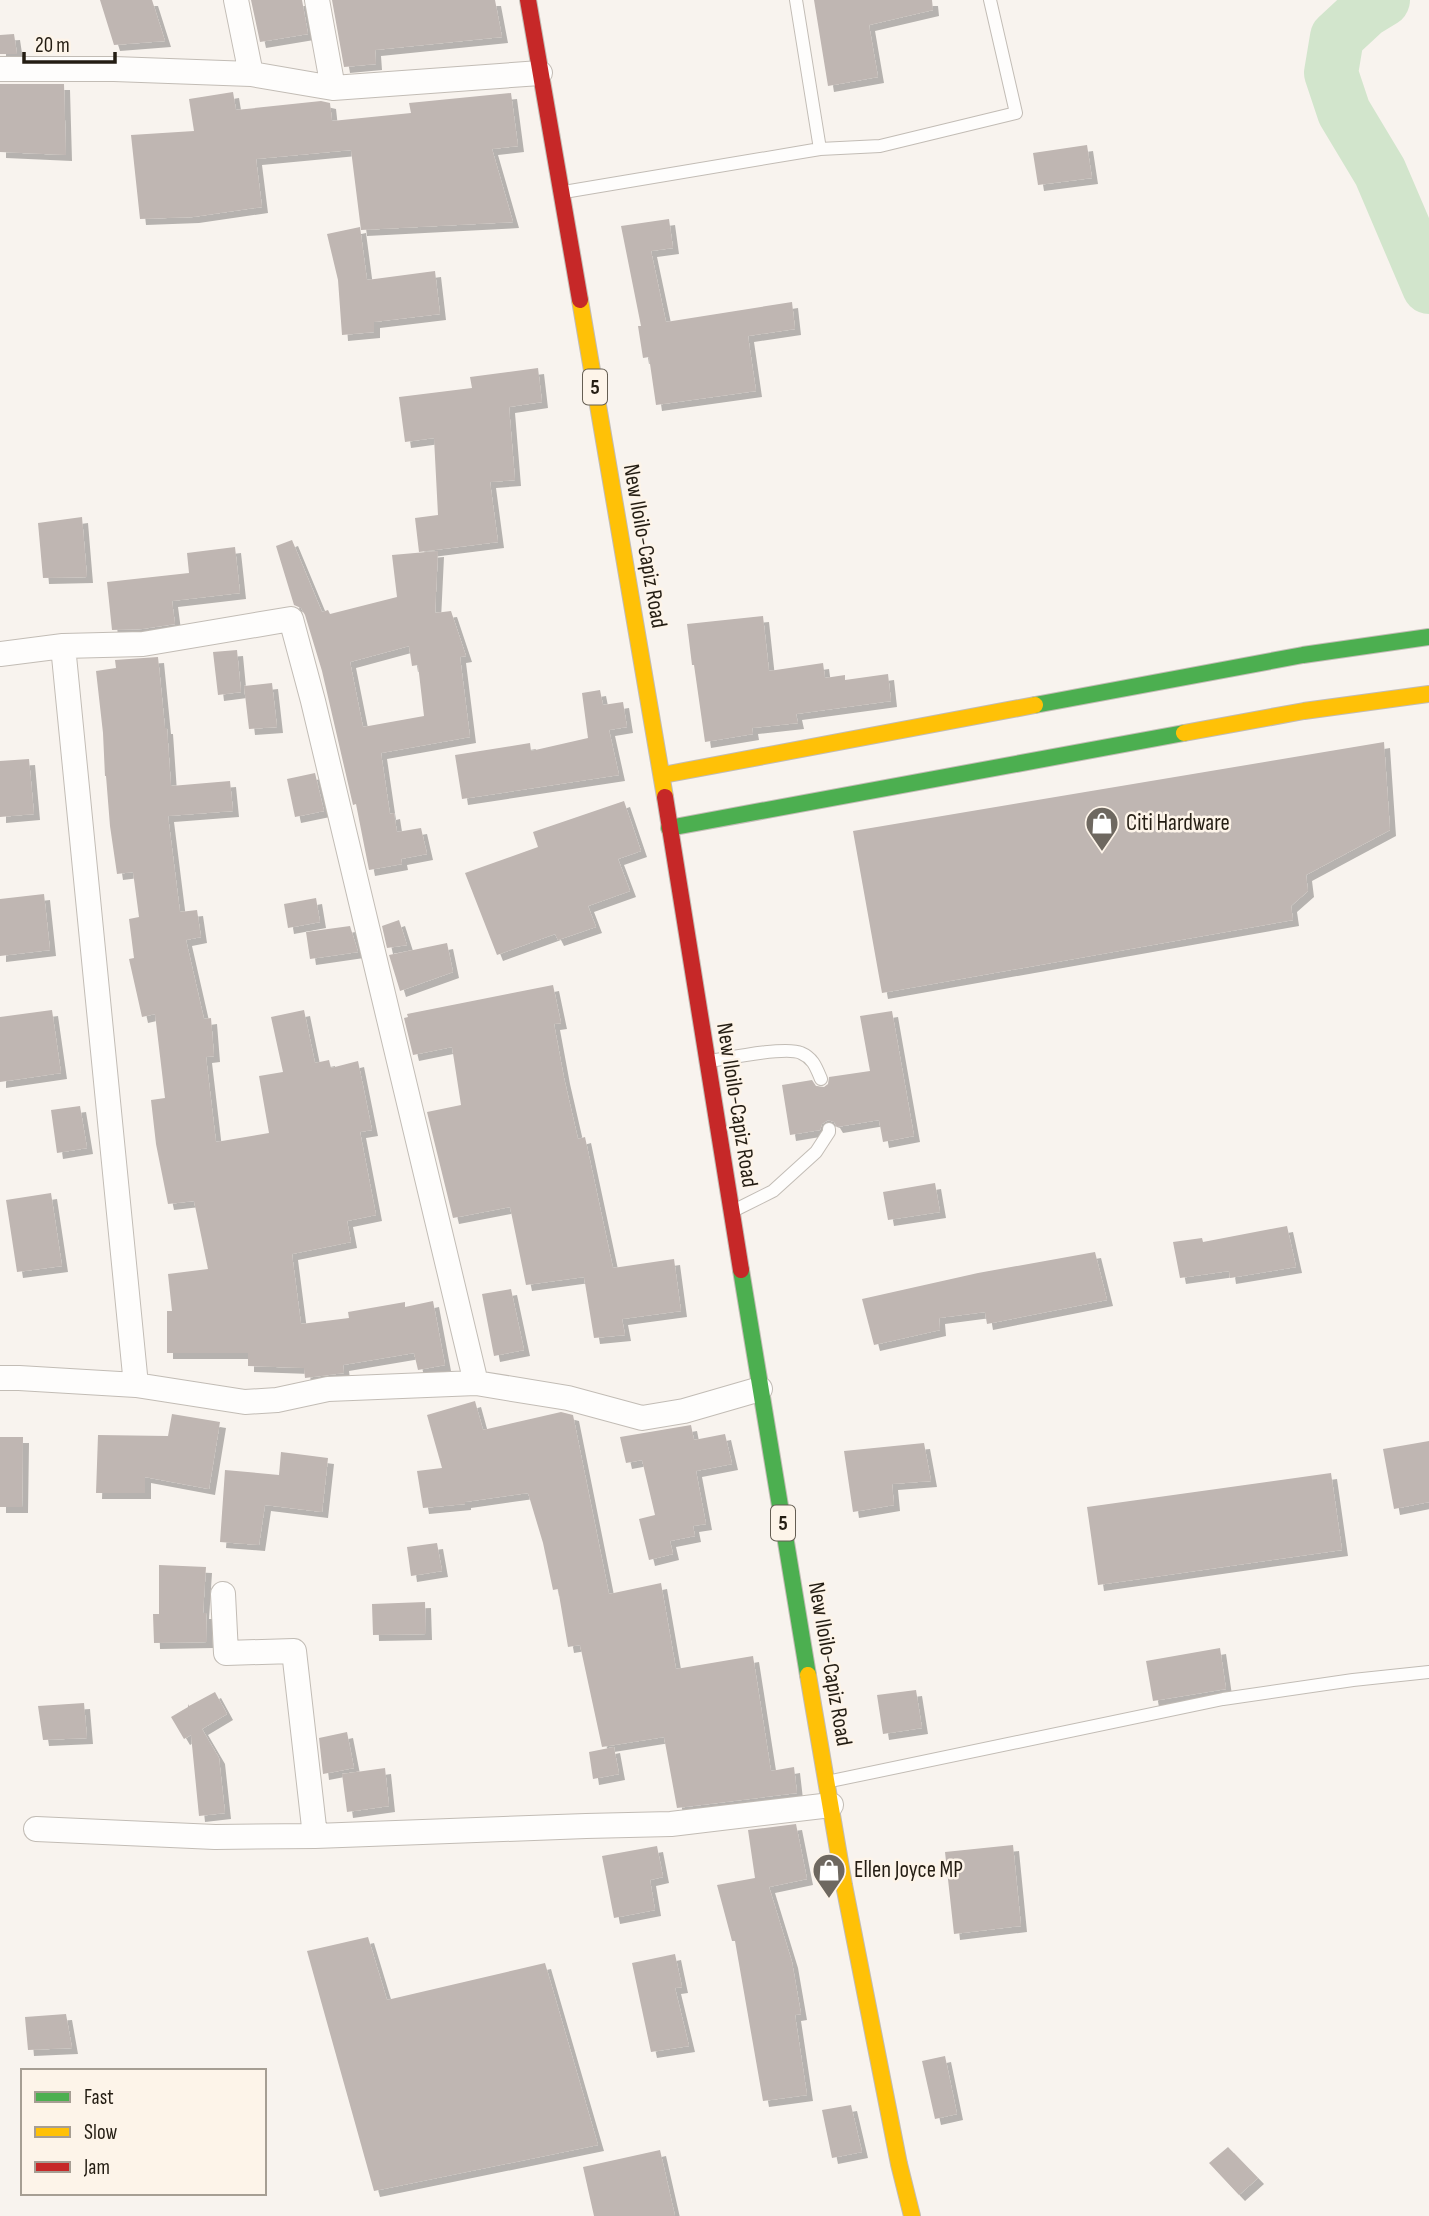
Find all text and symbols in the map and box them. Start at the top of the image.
scale bar [24,21,116,65]
text: 20 m [35,33,70,58]
road number: 5 [583,370,607,404]
street label: New Iloilo-Capiz Road [617,462,673,630]
shop icon: Citi Hardware [1083,804,1121,853]
place label: Citi Hardware [1126,809,1230,837]
street label: New Iloilo-Capiz Road [710,1021,764,1189]
road number: 5 [771,1506,795,1540]
street label: New Iloilo-Capiz Road [802,1580,858,1748]
shop icon: Ellen Joyce MP [810,1851,848,1900]
place label: Ellen Joyce MP [854,1856,963,1884]
legend [21,2069,266,2195]
text: Fast [84,2085,114,2110]
text: Slow [84,2120,118,2145]
text: Jam [83,2155,110,2180]

